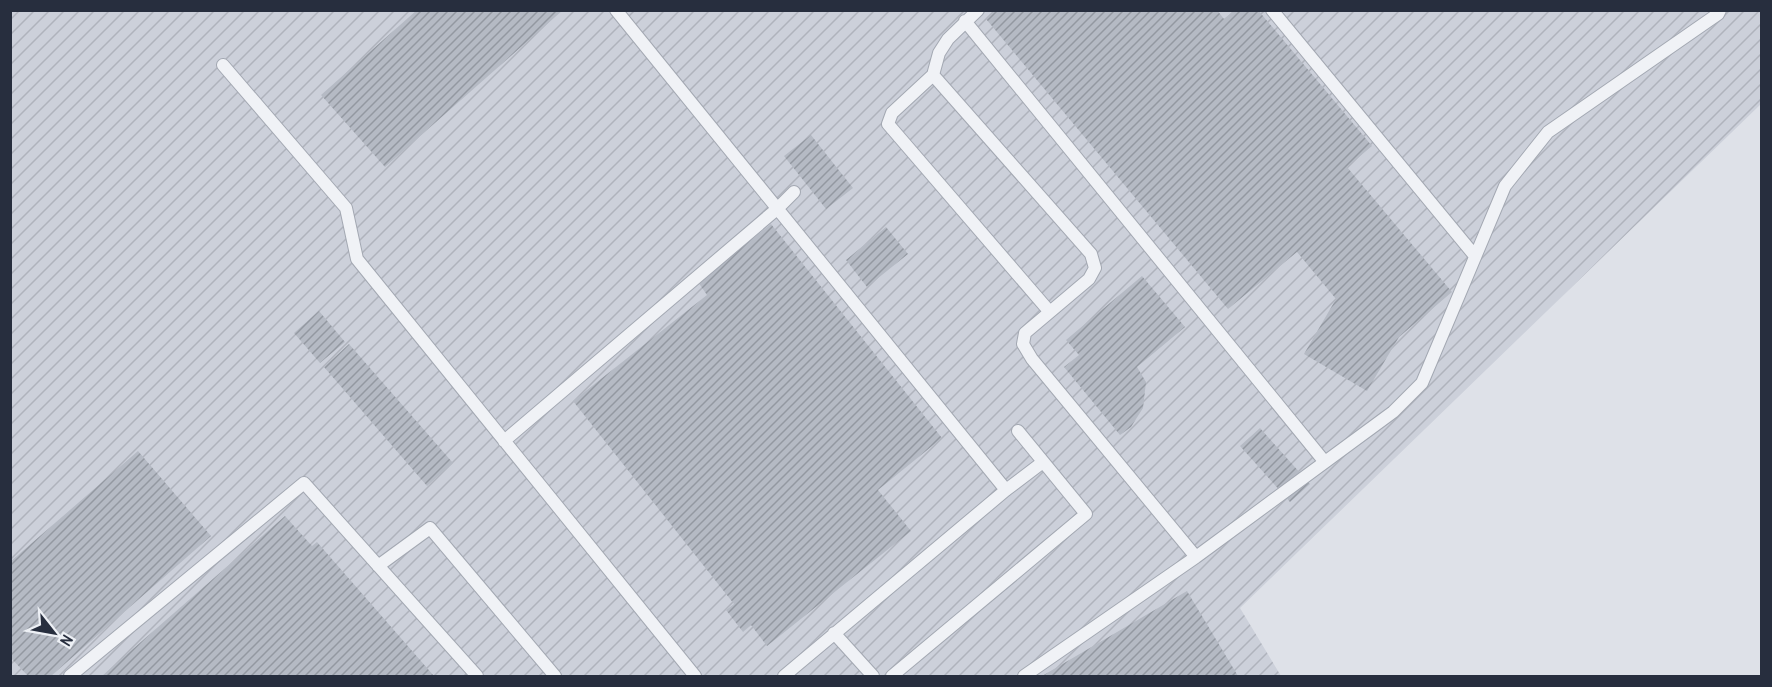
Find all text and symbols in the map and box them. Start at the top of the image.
north arrow [24,603,84,663]
text: N [55,631,79,650]

